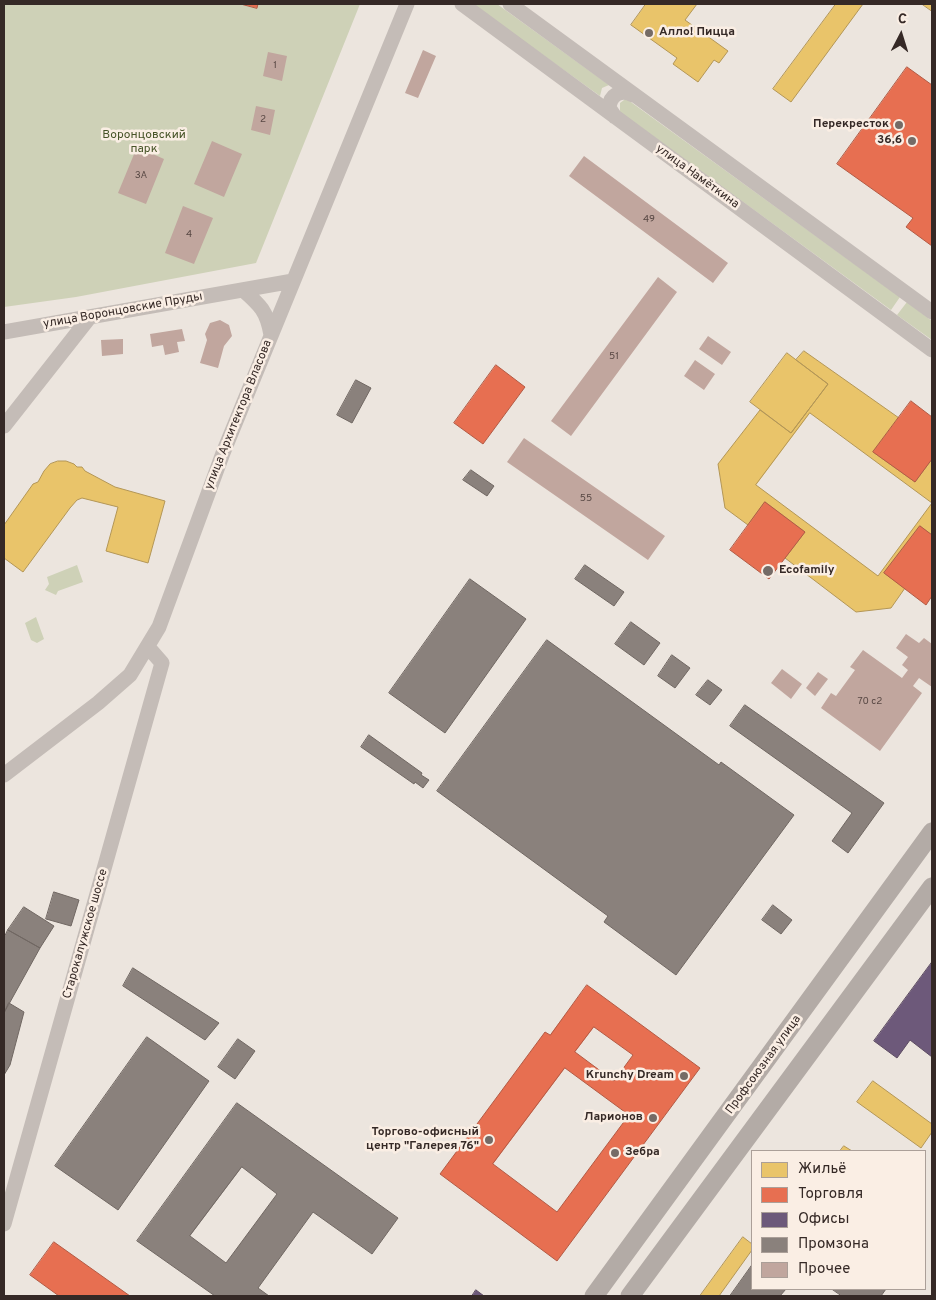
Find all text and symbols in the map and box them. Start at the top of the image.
north arrow [876,10,926,60]
text: С [897,11,908,28]
place label: Алло! Пицца [659,26,735,40]
marker: Алло! Пицца [643,27,655,39]
house number: 1 [273,60,277,72]
house number: 2 [260,114,266,126]
place label: Перекресток [813,118,889,132]
marker: Перекресток [893,119,905,131]
park label: Воронцовский парк [102,129,186,157]
place label: 36,6 [877,134,902,148]
marker: 36,6 [906,135,918,147]
street label: улица Намёткина [652,142,742,212]
house number: 3А [135,170,147,182]
house number: 49 [643,214,655,226]
house number: 4 [186,229,192,241]
street label: улица Воронцовские Пруды [42,290,204,332]
street label: улица Архитектора Власова [202,338,276,492]
house number: 51 [609,351,619,363]
house number: 55 [580,493,592,505]
marker: Ecofamily [761,564,775,578]
place label: Ecofamily [779,564,835,578]
house number: 70 с2 [858,696,882,708]
street label: Старокалужское шоссе [61,867,111,1001]
street label: Профсоюзная улица [723,1013,805,1117]
place label: Krunchy Dream [586,1069,674,1083]
marker: Krunchy Dream [678,1070,690,1082]
place label: Ларионов [584,1111,643,1125]
marker: Ларионов [647,1112,659,1124]
place label: Торгово-офисный центр "Галерея 76" [366,1126,479,1154]
marker: Торгово-офисный центр "Галерея 76" [483,1134,495,1146]
place label: Зебра [625,1146,660,1160]
marker: Зебра [609,1147,621,1159]
legend [751,1150,926,1290]
text: Жильё [798,1160,846,1179]
text: Торговля [798,1185,863,1204]
text: Офисы [798,1210,849,1229]
text: Промзона [798,1235,869,1254]
text: Прочее [798,1260,850,1279]

